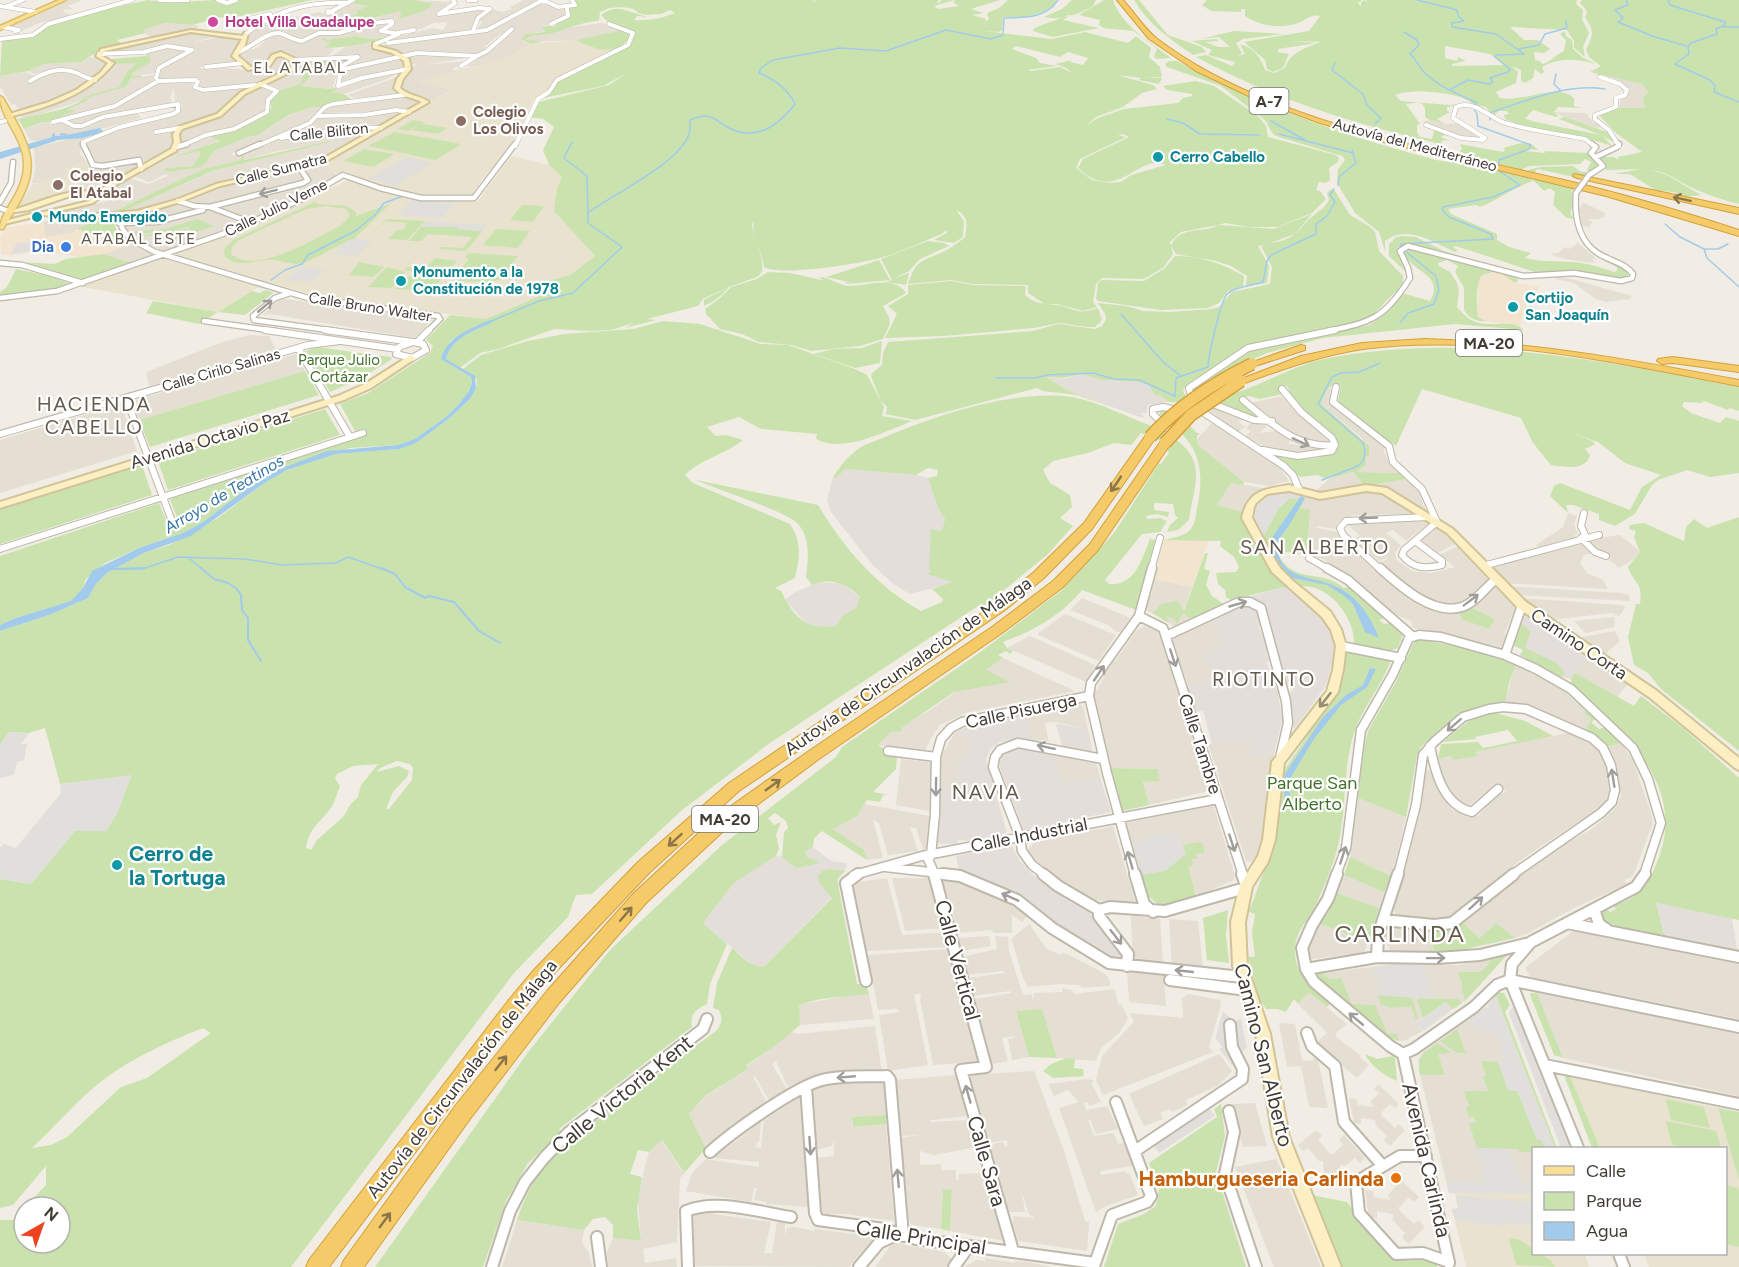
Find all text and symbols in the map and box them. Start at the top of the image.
place label: Hotel Villa Guadalupe [225,13,375,31]
marker: Hotel Villa Guadalupe [206,15,220,29]
district label: EL ATABAL [253,58,347,77]
road number: A-7 [1250,88,1288,114]
place label: Colegio Los Olivos [473,103,544,138]
marker: Colegio Los Olivos [454,114,468,128]
street label: Autovía del Mediterráneo [1331,114,1499,176]
street label: Calle Biliton [289,119,369,145]
place label: Cerro Cabello [1170,148,1265,166]
street label: Calle Sumatra [234,149,328,189]
marker: Cerro Cabello [1151,150,1165,164]
place label: Colegio El Atabal [70,167,131,202]
street label: Calle Julio Verne [222,175,330,241]
marker: Colegio El Atabal [51,178,65,192]
one-way arrow [259,186,278,198]
one-way arrow [1672,193,1692,204]
place label: Mundo Emergido [49,208,167,226]
marker: Mundo Emergido [30,210,44,224]
district label: ATABAL ESTE [81,229,197,248]
place label: Dia [32,238,54,256]
marker: Dia [59,240,73,254]
place label: Monumento a la Constitución de 1978 [413,263,559,298]
marker: Monumento a la Constitución de 1978 [394,274,408,288]
street label: Calle Bruno Walter [307,288,433,326]
place label: Cortijo San Joaquín [1525,289,1609,324]
one-way arrow [257,299,272,313]
marker: Cortijo San Joaquín [1506,300,1520,314]
road number: MA-20 [1456,330,1522,356]
street label: Calle Cirilo Salinas [160,345,282,395]
park label: Parque Julio Cortázar [298,351,380,386]
district label: HACIENDA CABELLO [37,392,151,439]
street label: Avenida Octavio Paz [128,404,293,474]
one-way arrow [1292,437,1310,448]
water label: Arroyo de Teatinos [160,451,288,538]
one-way arrow [1110,476,1122,492]
one-way arrow [1359,513,1379,524]
district label: SAN ALBERTO [1240,535,1390,559]
street label: Autovía de Circunvalación de Málaga [780,572,1036,760]
one-way arrow [1463,594,1479,607]
one-way arrow [1228,598,1247,609]
street label: Camino Corta [1526,604,1632,684]
one-way arrow [1168,648,1179,667]
one-way arrow [1093,665,1105,681]
district label: RIOTINTO [1212,667,1316,691]
street label: Calle Pisuerga [963,688,1079,734]
street label: Calle Tambre [1173,691,1227,797]
one-way arrow [1318,692,1331,708]
one-way arrow [1447,718,1462,732]
one-way arrow [1037,741,1056,752]
one-way arrow [1608,768,1619,788]
park label: Parque San Alberto [1267,772,1357,815]
one-way arrow [930,777,942,797]
one-way arrow [764,779,780,791]
district label: NAVIA [952,780,1020,804]
road number: MA-20 [692,806,758,832]
street label: Calle Industrial [969,813,1089,857]
one-way arrow [668,833,683,847]
one-way arrow [1228,833,1239,852]
place label: Cerro de la Tortuga [129,841,226,890]
one-way arrow [1338,846,1349,865]
one-way arrow [1124,851,1135,870]
marker: Cerro de la Tortuga [110,858,124,872]
one-way arrow [1001,891,1019,903]
one-way arrow [1468,896,1483,910]
street label: Calle Vertical [930,897,986,1023]
one-way arrow [619,906,633,921]
district label: CARLINDA [1335,919,1465,948]
one-way arrow [1109,929,1122,945]
one-way arrow [1425,952,1445,964]
street label: Autovía de Circunvalación de Málaga [362,955,562,1203]
street label: Camino San Alberto [1229,961,1299,1149]
one-way arrow [1175,965,1194,976]
one-way arrow [1348,1012,1364,1025]
street label: Calle Victoria Kent [546,1029,698,1159]
one-way arrow [495,1055,508,1071]
one-way arrow [836,1072,856,1083]
street label: Avenida Carlinda [1397,1080,1457,1240]
one-way arrow [962,1085,973,1104]
street label: Calle Sara [962,1113,1012,1209]
one-way arrow [804,1135,815,1155]
legend [1532,1147,1727,1255]
text: Calle [1586,1160,1626,1182]
place label: Hamburgueseria Carlinda [1138,1166,1384,1191]
one-way arrow [892,1169,903,1189]
marker: Hamburgueseria Carlinda [1389,1171,1403,1185]
text: Parque [1586,1190,1642,1212]
north arrow [12,1195,72,1255]
text: N [40,1203,62,1225]
one-way arrow [379,1212,391,1228]
street label: Calle Principal [854,1214,988,1260]
text: Agua [1586,1220,1628,1242]

